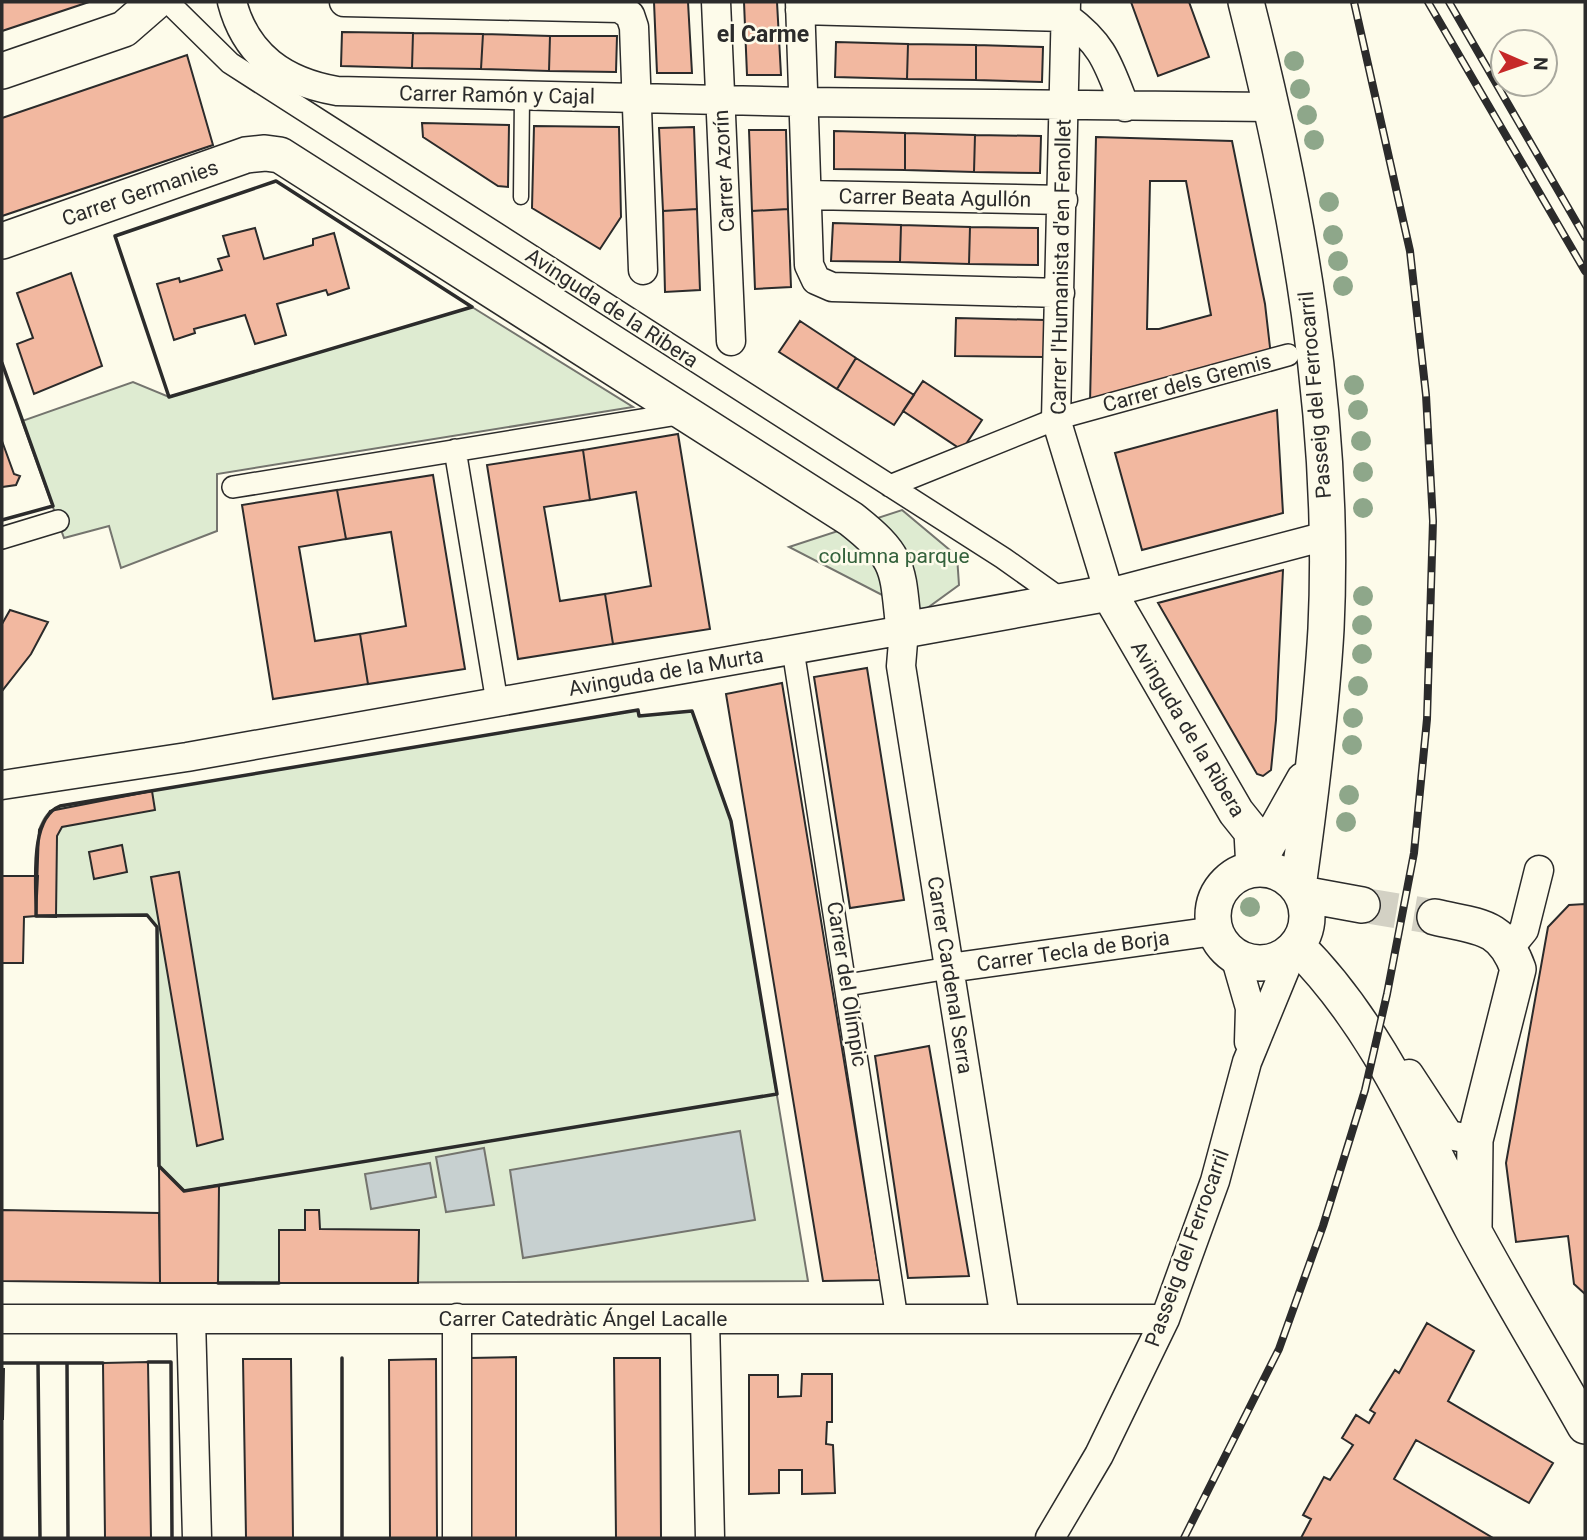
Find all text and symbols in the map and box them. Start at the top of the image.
district label: el Carme [717,21,809,48]
north arrow [1489,28,1559,98]
text: N [1529,56,1552,71]
street label: Carrer Ramón y Cajal [399,81,595,109]
street label: Carrer Azorín [709,109,739,233]
street label: Carrer l'Humanista d'en Fenollet [1046,119,1076,415]
street label: Carrer Germanies [59,155,221,231]
street label: Carrer Beata Agullón [839,184,1031,212]
street label: Avinguda de la Ribera [521,243,703,373]
street label: Passeig del Ferrocarril [1294,290,1336,500]
street label: Carrer dels Gremis [1100,349,1274,417]
park label: columna parque [818,544,970,568]
street label: Avinguda de la Ribera [1126,637,1250,821]
street label: Avinguda de la Murta [567,643,765,701]
street label: Carrer Cardenal Serra [923,874,977,1076]
street label: Carrer del Olímpic [822,900,872,1068]
street label: Carrer Tecla de Borja [975,926,1171,976]
street label: Passeig del Ferrocarril [1140,1146,1234,1350]
street label: Carrer Catedràtic Ángel Lacalle [439,1307,727,1331]

